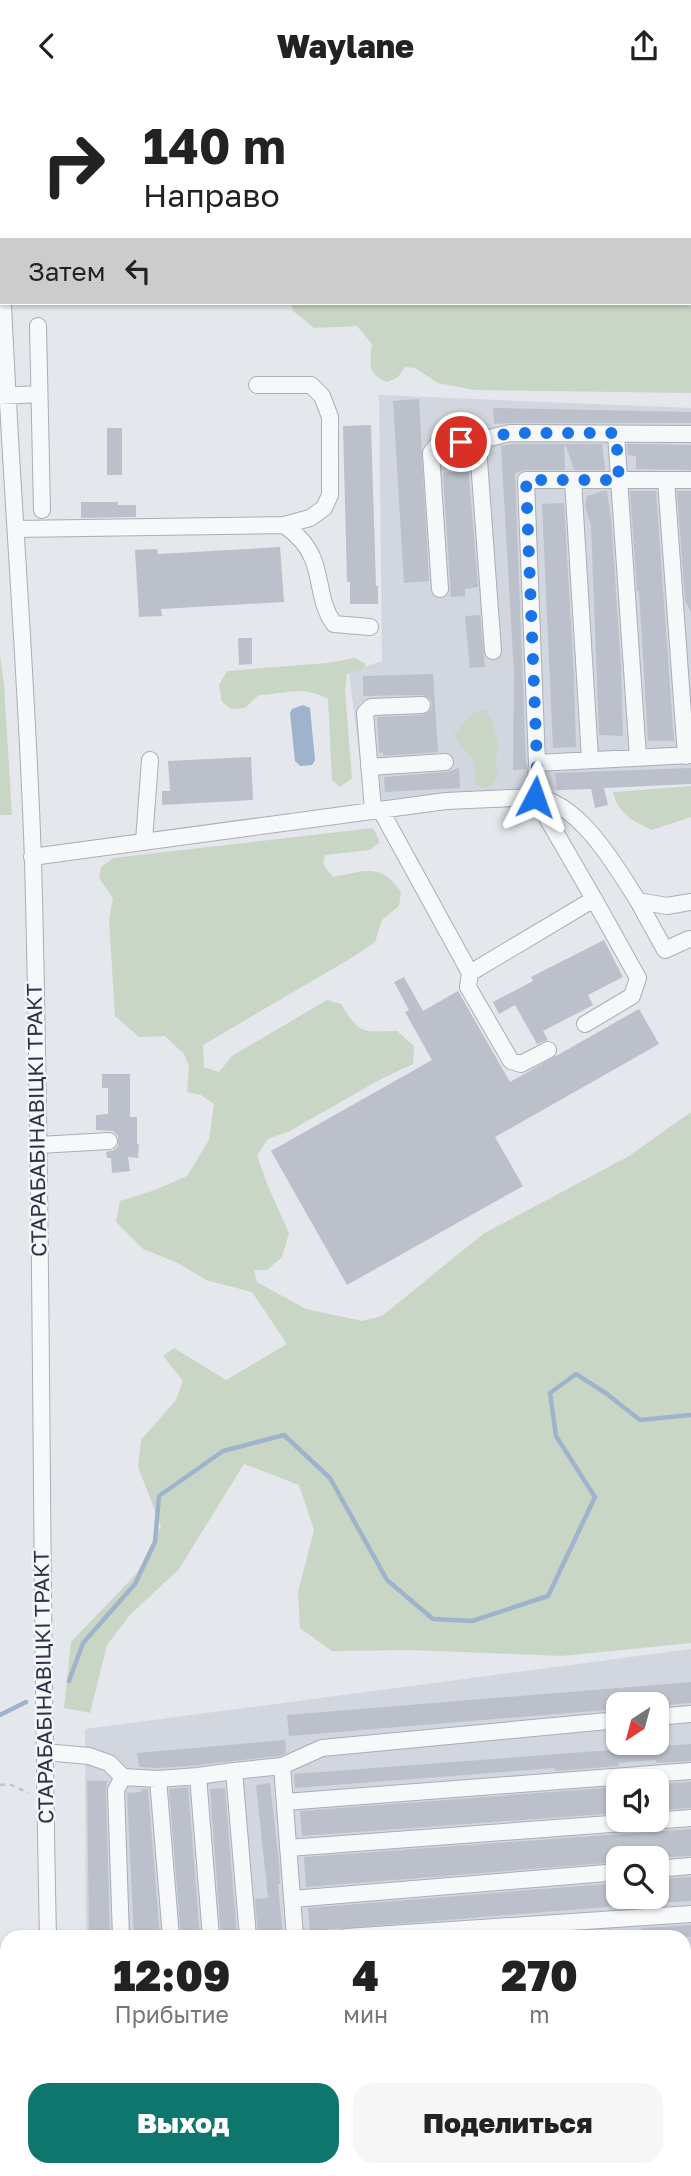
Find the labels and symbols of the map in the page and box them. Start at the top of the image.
pin [431,412,491,472]
position arrow [498,760,572,834]
street label: СТАРАБАБІНАВІЦКІ ТРАКТ [21,983,51,1257]
street label: СТАРАБАБІНАВІЦКІ ТРАКТ [28,1550,58,1824]
north arrow [606,1692,668,1755]

